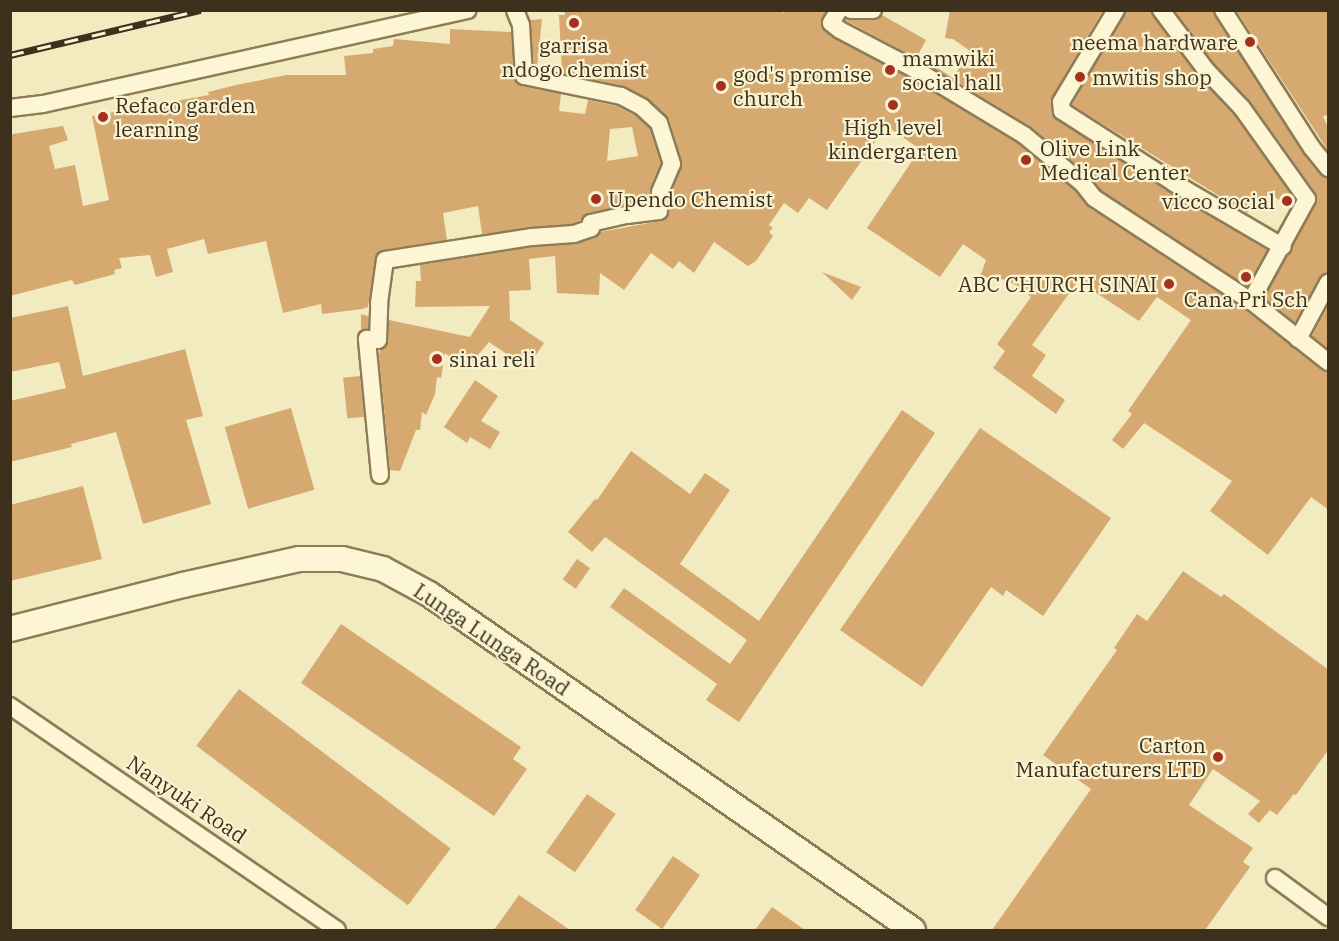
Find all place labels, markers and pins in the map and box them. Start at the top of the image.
marker: garrisa ndogo chemist [567,16,581,30]
place label: neema hardware [1071,29,1238,55]
place label: garrisa ndogo chemist [501,32,647,82]
marker: neema hardware [1243,35,1257,49]
place label: mamwiki social hall [902,45,1002,95]
place label: god's promise church [733,61,871,111]
marker: mamwiki social hall [883,63,897,77]
place label: mwitis shop [1092,64,1212,90]
marker: mwitis shop [1073,70,1087,84]
marker: god's promise church [714,79,728,93]
place label: Refaco garden learning [115,92,256,142]
marker: High level kindergarten [886,98,900,112]
marker: Refaco garden learning [96,110,110,124]
place label: High level kindergarten [828,114,958,164]
place label: Olive Link Medical Center [1040,135,1189,185]
marker: Olive Link Medical Center [1017,151,1035,169]
place label: Upendo Chemist [608,186,773,212]
place label: vicco social [1162,188,1275,214]
marker: Upendo Chemist [589,192,603,206]
marker: vicco social [1280,194,1294,208]
marker: Cana Pri Sch [1239,270,1253,284]
place label: ABC CHURCH SINAI [958,271,1157,297]
marker: ABC CHURCH SINAI [1162,277,1176,291]
place label: Cana Pri Sch [1184,286,1308,312]
place label: sinai reli [449,346,536,372]
marker: sinai reli [430,352,444,366]
place label: Carton Manufacturers LTD [1015,732,1206,782]
marker: Carton Manufacturers LTD [1211,750,1225,764]

